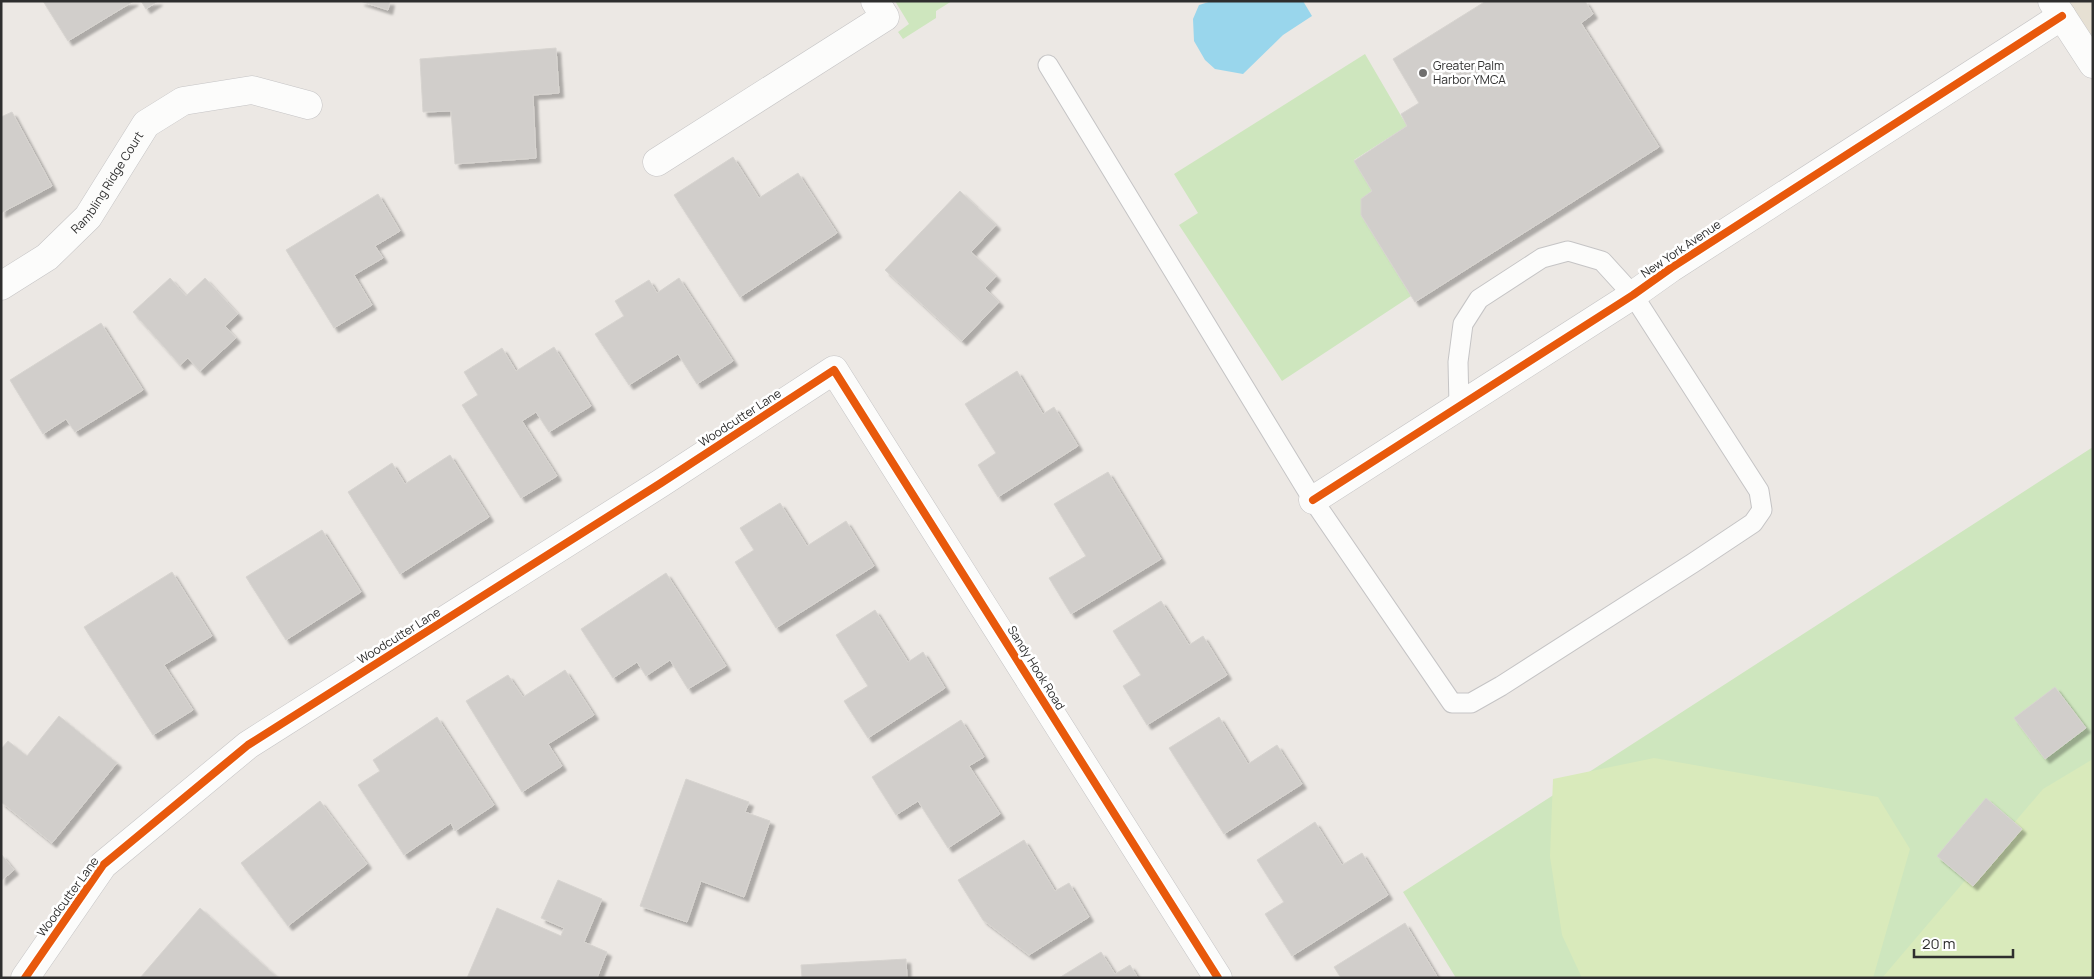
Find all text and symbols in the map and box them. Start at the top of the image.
place label: Greater Palm Harbor YMCA [1433,57,1506,88]
marker: Greater Palm Harbor YMCA [1417,67,1429,79]
street label: Rambling Ridge Court [67,128,147,237]
street label: New York Avenue [1637,215,1724,282]
street label: Woodcutter Lane [695,385,784,451]
street label: Woodcutter Lane [354,603,444,668]
street label: Sandy Hook Road [1004,622,1069,713]
street label: Woodcutter Lane [33,853,102,940]
scale bar [1914,926,2013,958]
text: 20 m [1922,933,1955,954]

